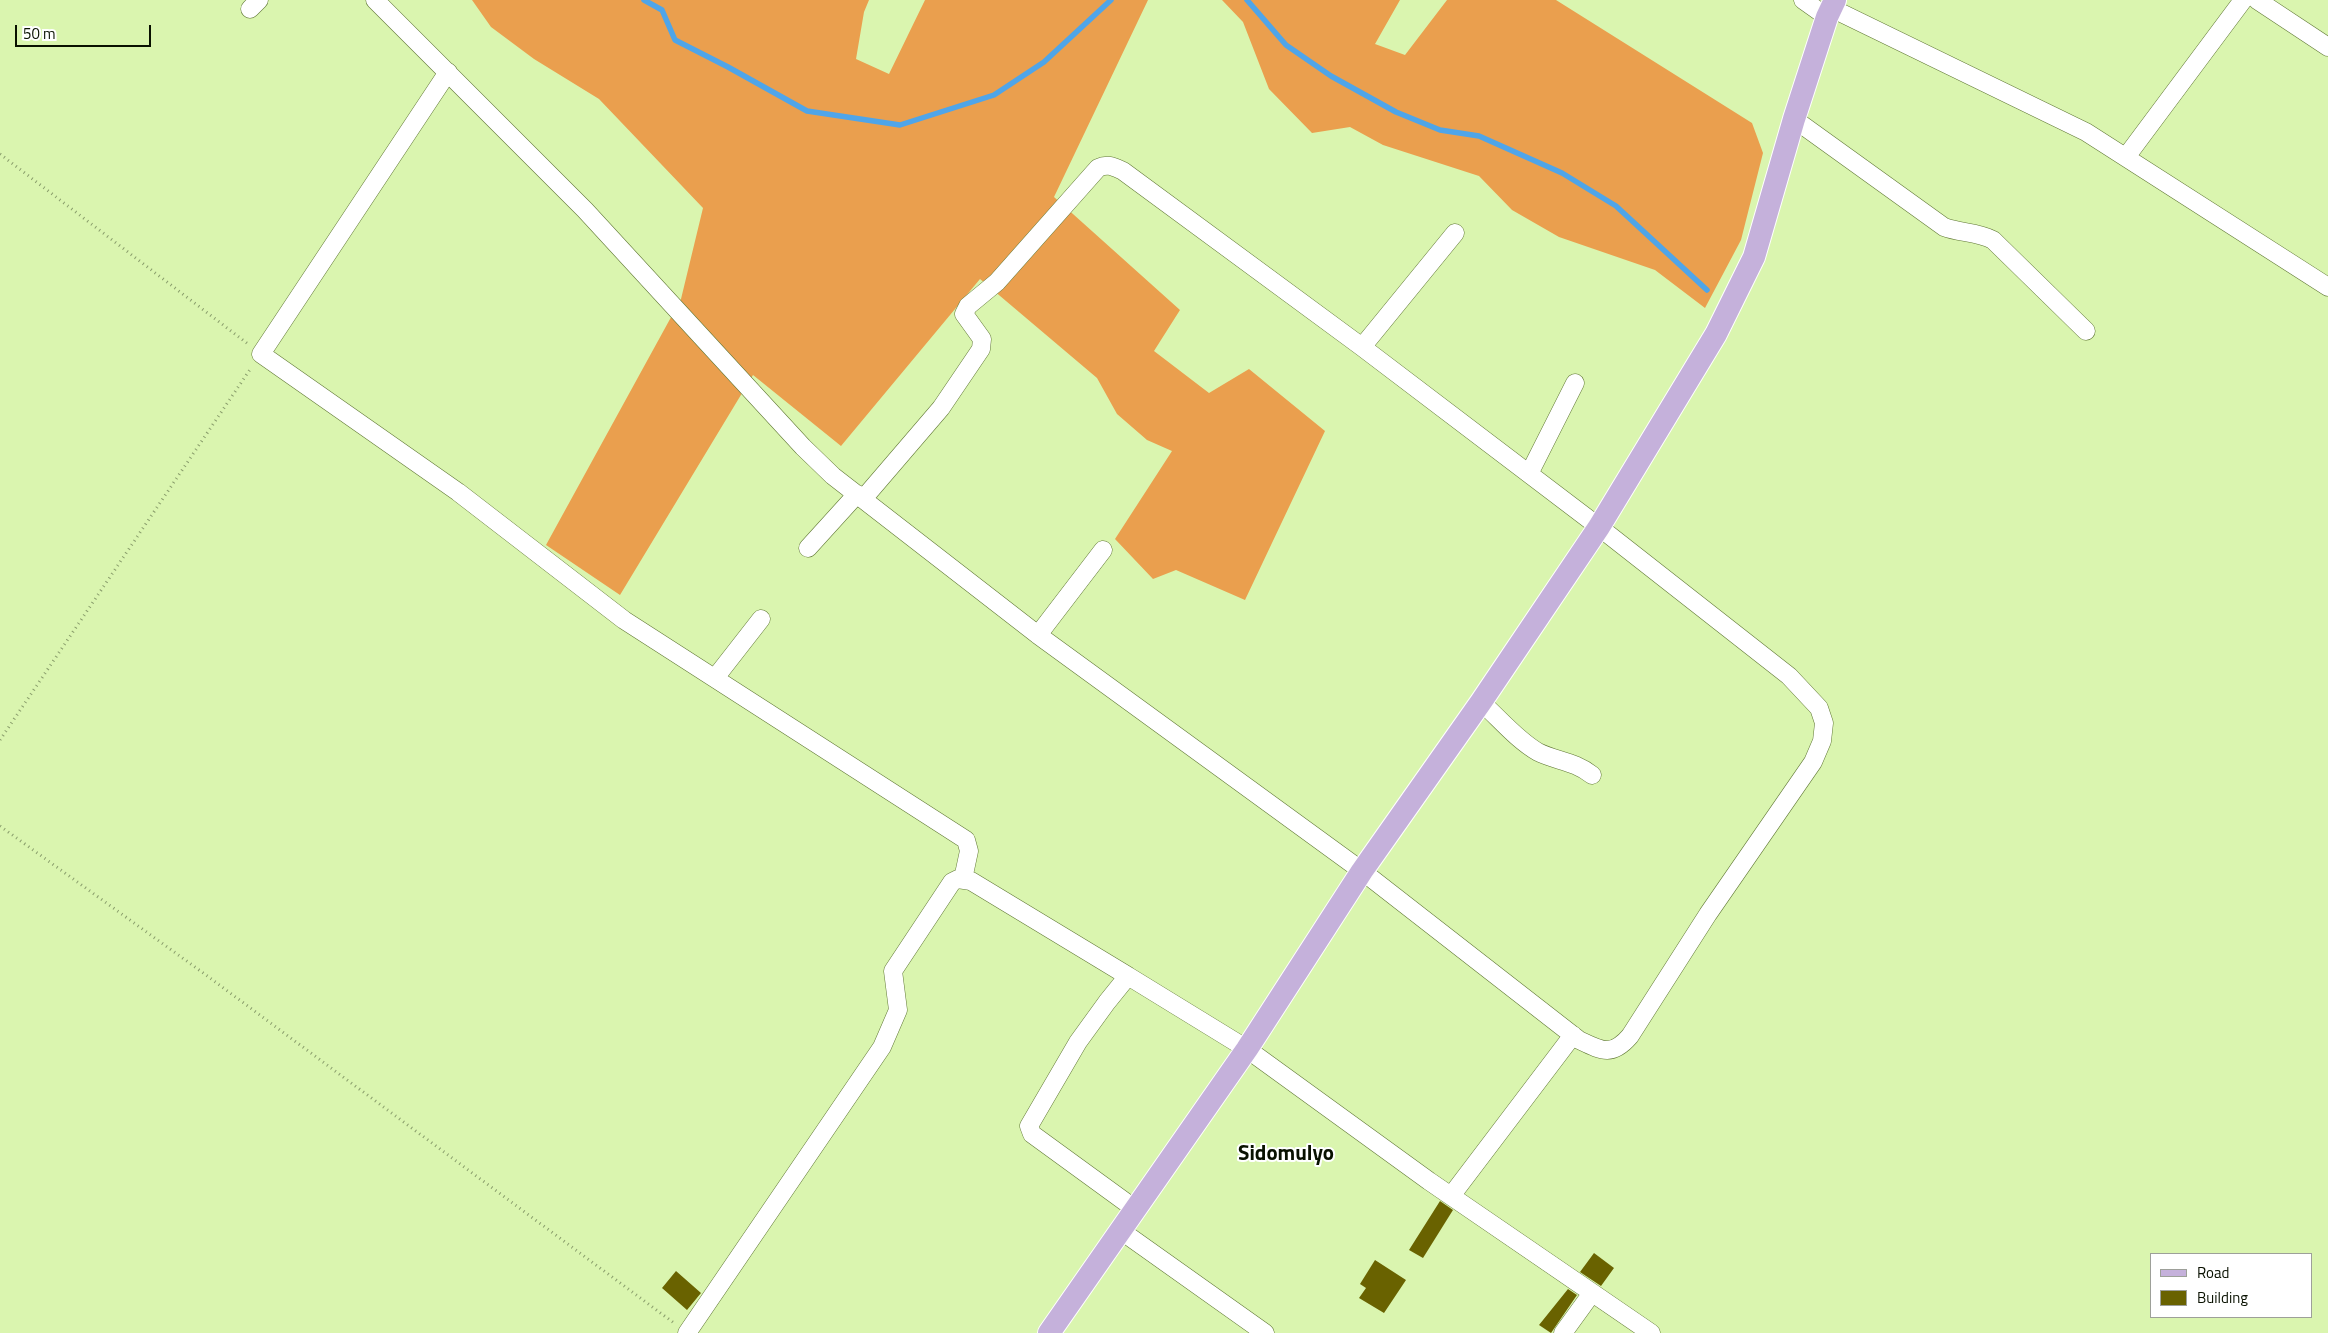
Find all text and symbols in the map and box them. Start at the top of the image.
scale bar [18,15,154,47]
text: 50 m [23,22,56,45]
district label: Sidomulyo [1238,1142,1334,1168]
legend [2150,1253,2313,1318]
text: Road [2197,1261,2229,1284]
text: Building [2197,1286,2248,1309]

